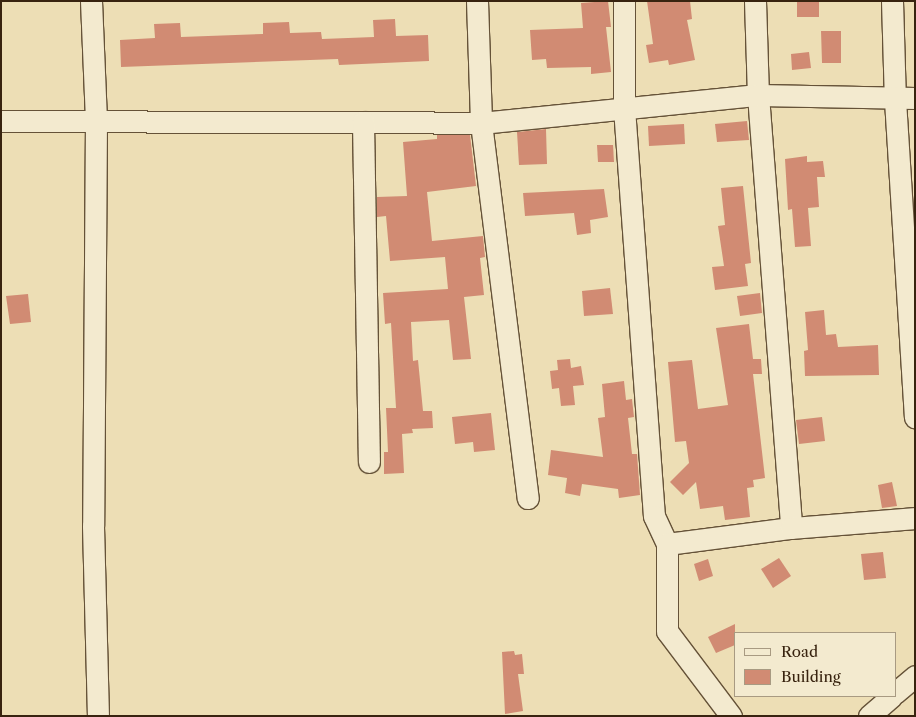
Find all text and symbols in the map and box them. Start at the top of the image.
legend [734,632,896,697]
text: Road [781,642,818,661]
text: Building [781,667,841,686]

